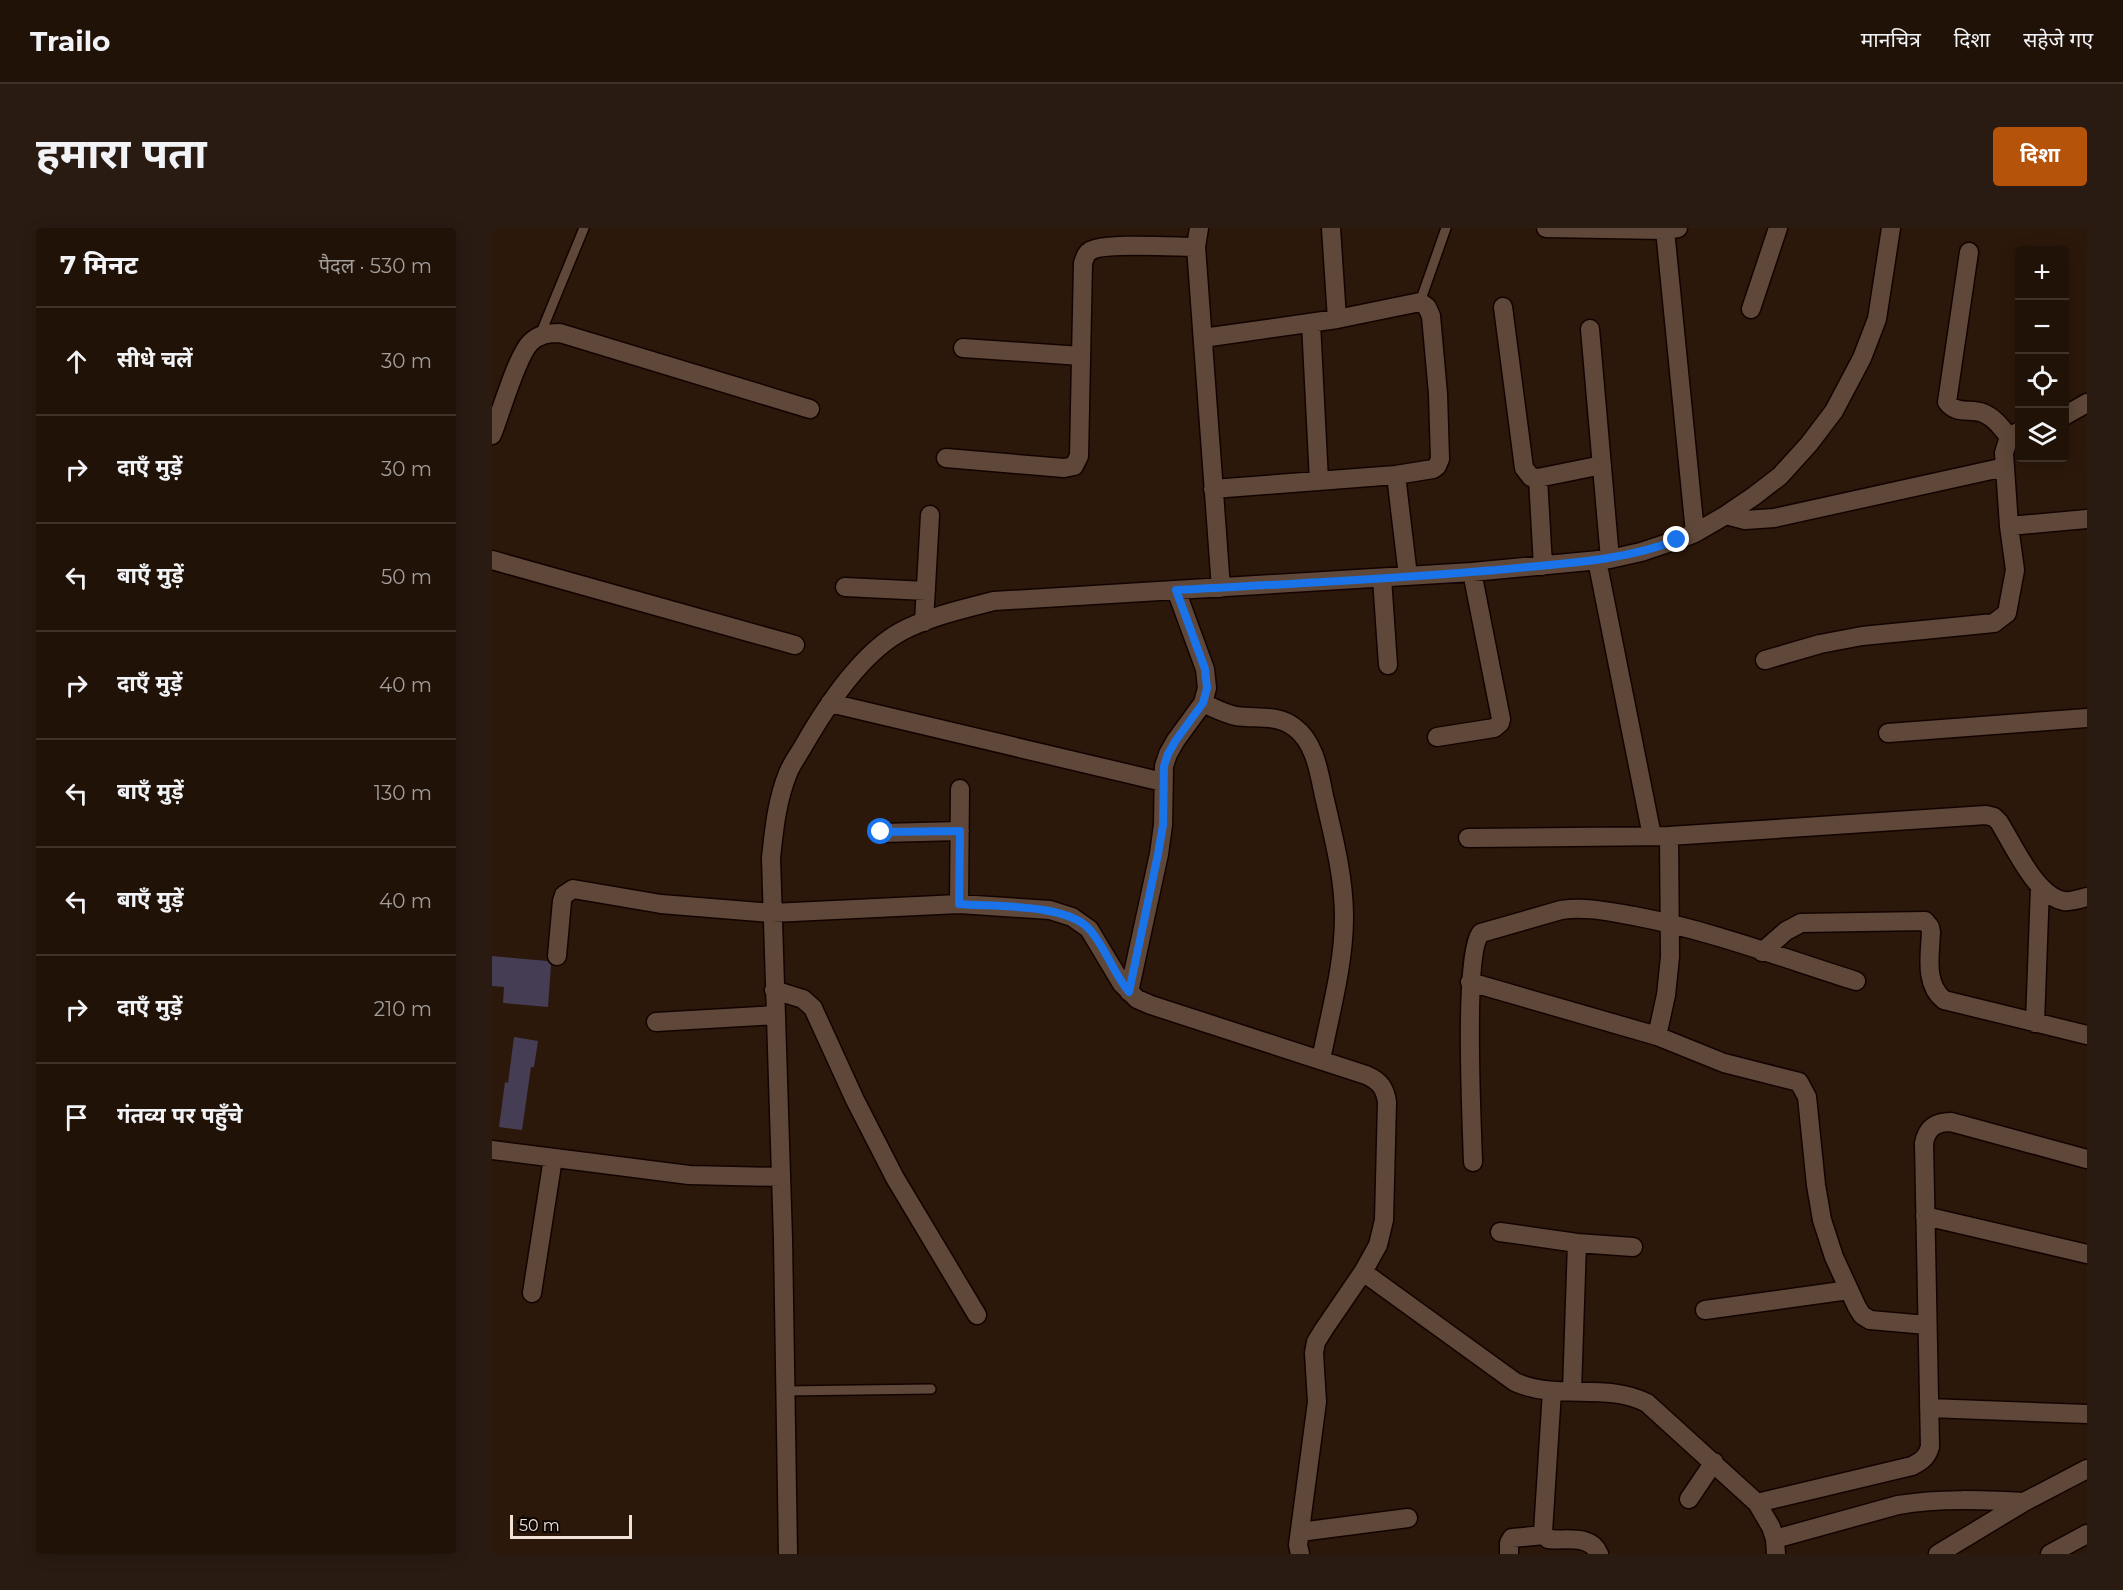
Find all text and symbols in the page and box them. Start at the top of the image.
text: Trailo [30,24,110,58]
text: मानचित्र [1861,27,1921,52]
text: दिशा [1954,27,1990,52]
text: सहेजे गए [2023,27,2093,52]
text: हमारा पता [36,127,206,179]
button: दिशा [1993,127,2087,186]
map controls [2015,246,2069,462]
button: + [2015,246,2069,300]
text: 7 मिनट [60,249,138,281]
text: पैदल · 530 m [319,254,432,278]
button: − [2015,300,2069,354]
icon: ahead [60,345,93,378]
text: सीधे चलें [117,346,193,373]
text: 30 m [381,349,432,373]
button: locate [2015,354,2069,408]
button: layers [2015,408,2069,462]
icon: right [60,453,93,486]
text: दाएँ मुड़ें [117,454,182,481]
text: 30 m [381,457,432,481]
route end [1663,526,1689,552]
icon: left [60,561,93,594]
text: बाएँ मुड़ें [117,562,184,589]
text: 50 m [381,565,432,589]
icon: right [60,669,93,702]
text: दाएँ मुड़ें [117,670,182,697]
text: 40 m [379,673,432,697]
icon: left [60,777,93,810]
text: बाएँ मुड़ें [117,778,184,805]
text: 130 m [374,781,432,805]
route start [867,818,893,844]
icon: left [60,885,93,918]
text: बाएँ मुड़ें [117,886,184,913]
text: 40 m [379,889,432,913]
icon: right [60,993,93,1026]
text: दाएँ मुड़ें [117,994,182,1021]
text: 210 m [374,997,432,1021]
icon: arrive [60,1101,93,1134]
text: गंतव्य पर पहुँचे [117,1102,243,1129]
scale bar [510,1512,632,1540]
text: 50 m [519,1516,560,1535]

